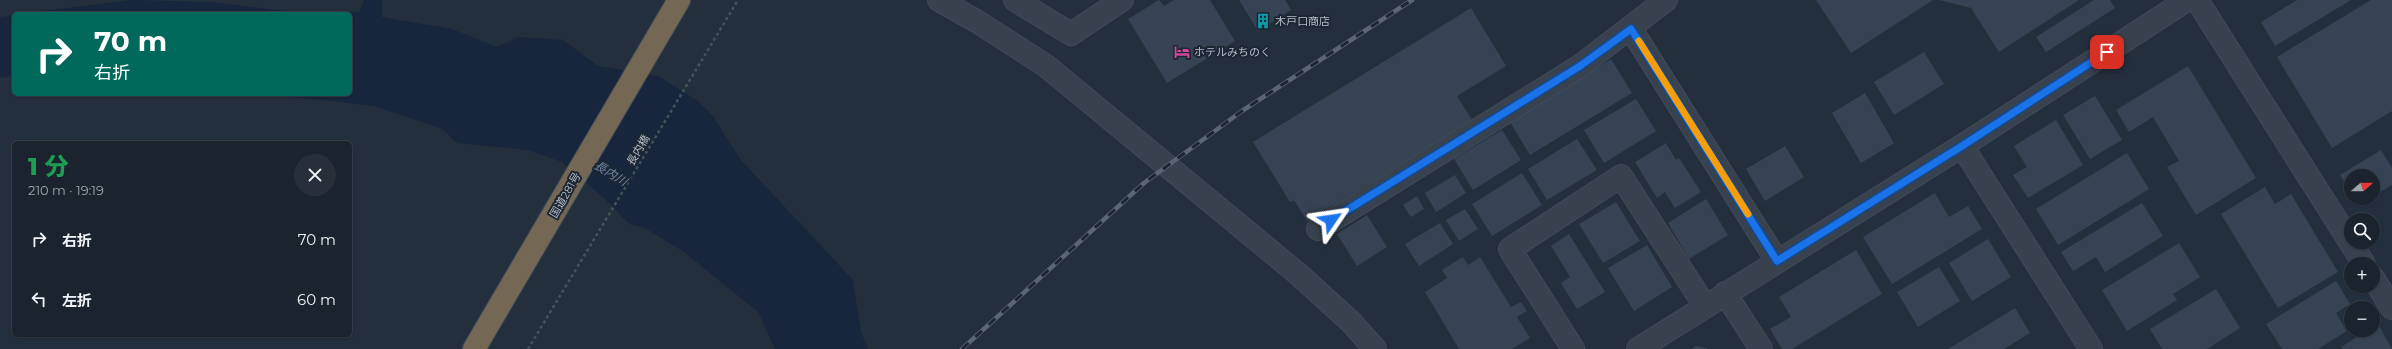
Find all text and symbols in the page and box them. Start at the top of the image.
building icon: 木戸口商店 [1254,12,1272,30]
place label: 木戸口商店 [1275,14,1330,28]
text: 70 m [94,24,167,58]
icon: right [28,28,80,80]
pin [2090,35,2124,69]
icon: arrive [2096,41,2118,63]
hotel icon: ホテルみちのく [1173,43,1191,61]
place label: ホテルみちのく [1194,45,1271,59]
text: 右折 [94,62,130,84]
street label: 長内橋 [624,132,652,168]
text: 1 分 [28,152,69,181]
button: close [294,154,336,196]
water label: 長内川 [592,157,632,190]
north arrow [2344,169,2380,205]
map controls [2344,169,2380,337]
street label: 国道281号 [546,170,584,220]
text: 210 m · 19:19 [28,182,104,198]
position arrow [1310,199,1352,241]
button: search [2344,213,2380,249]
icon: right [28,228,50,250]
text: 70 m [298,230,336,249]
text: 右折 [62,231,92,250]
button: + [2344,257,2380,293]
icon: left [28,288,50,310]
text: 60 m [297,290,336,309]
text: 左折 [62,291,92,310]
button: − [2344,301,2380,337]

